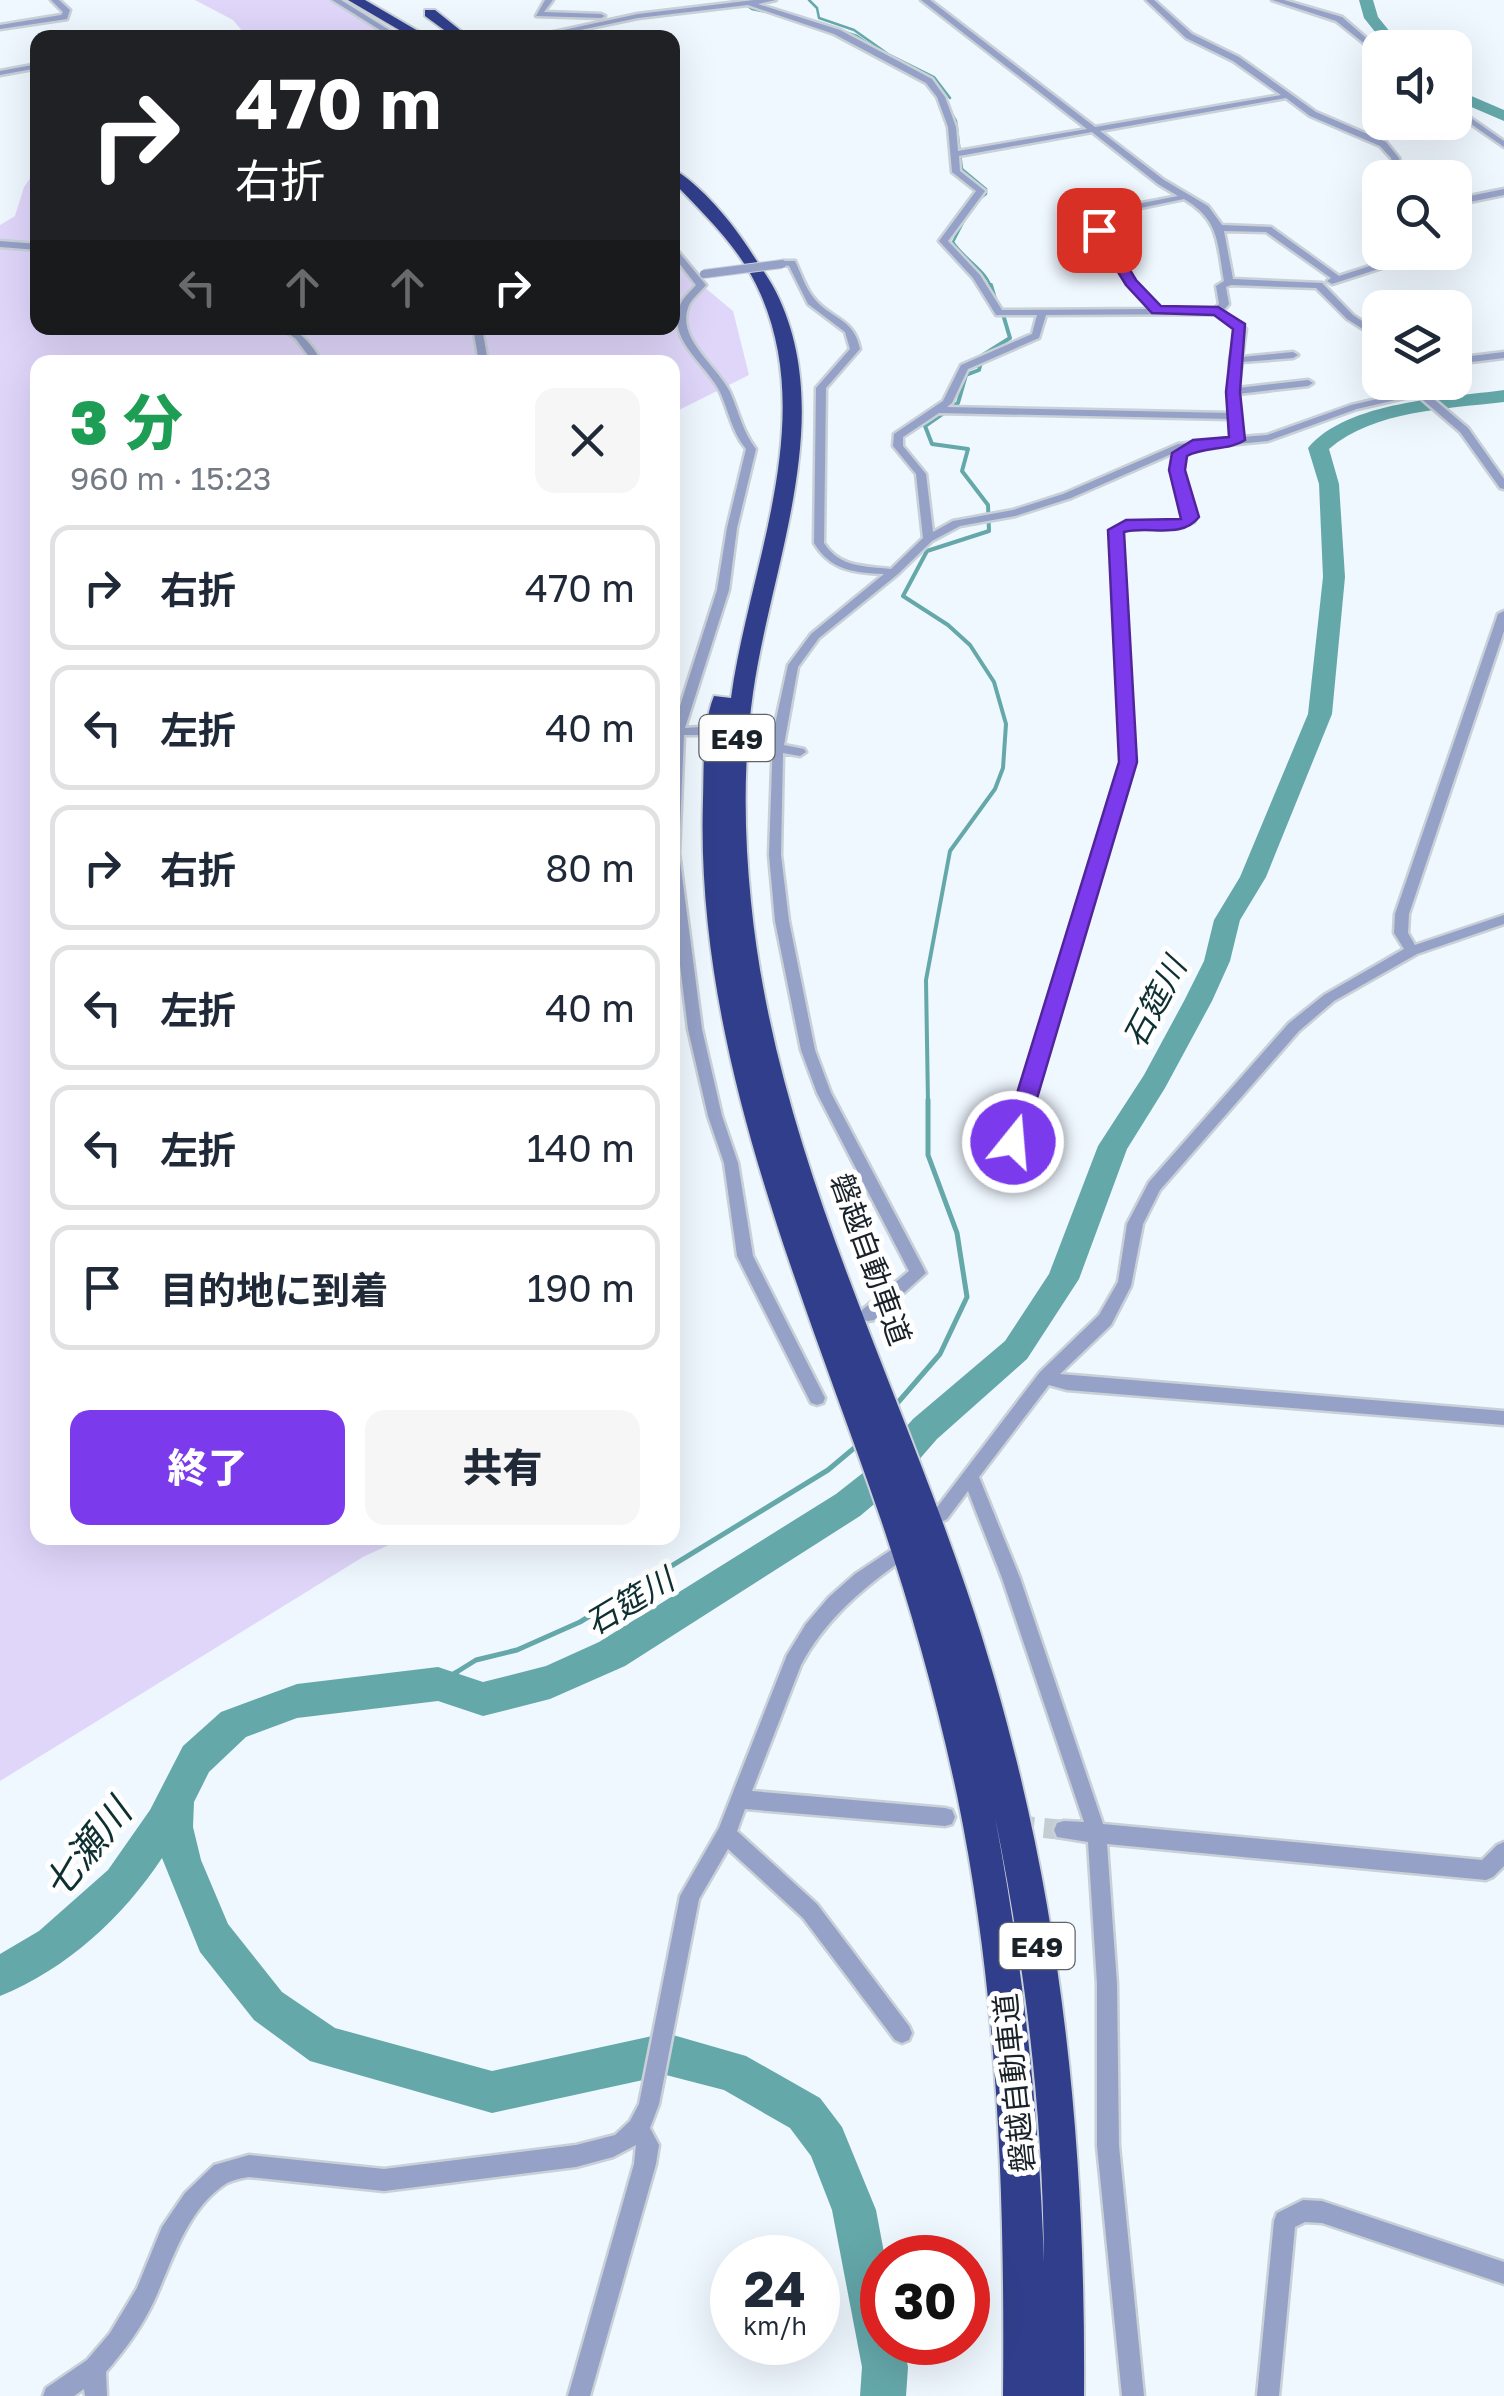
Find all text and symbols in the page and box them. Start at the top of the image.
map controls [1362,30,1472,400]
button: sound [1362,30,1472,140]
text: 470 m [235,60,441,144]
icon: right [70,70,200,200]
text: 右折 [235,153,325,207]
button: search [1362,160,1472,270]
pin [1057,188,1142,273]
icon: arrive [1072,203,1127,258]
icon: left [170,260,225,315]
icon: ahead [275,260,330,315]
icon: ahead [380,260,435,315]
icon: right [485,260,540,315]
button: layers [1362,290,1472,400]
text: 3 分 [70,385,183,457]
button: close [535,388,640,493]
text: 960 m · 15:23 [70,459,271,497]
icon: right [75,560,130,615]
text: 470 m [525,565,635,610]
text: 右折 [160,567,236,612]
icon: left [75,700,130,755]
text: 40 m [545,705,635,750]
text: 左折 [160,707,236,752]
road number: E49 [700,715,774,761]
icon: right [75,840,130,895]
text: 80 m [545,845,635,890]
text: 右折 [160,847,236,892]
water label: 石筵川 [1115,948,1195,1053]
icon: left [75,980,130,1035]
text: 40 m [545,985,635,1030]
text: 左折 [160,987,236,1032]
position arrow [961,1090,1065,1194]
icon: left [75,1120,130,1175]
text: 140 m [527,1125,635,1170]
text: 左折 [160,1127,236,1172]
street label: 磐越自動車道 [823,1168,919,1350]
icon: arrive [75,1260,130,1315]
text: 190 m [527,1265,635,1310]
text: 目的地に到着 [160,1267,388,1312]
button: 終了 [70,1410,345,1525]
button: 共有 [365,1410,640,1525]
water label: 石筵川 [578,1558,682,1642]
water label: 七瀬川 [33,1786,142,1906]
road number: E49 [1000,1923,1074,1969]
street label: 磐越自動車道 [987,1992,1041,2174]
speed limit sign: 30 [860,2235,990,2365]
text: 24 [744,2258,806,2318]
text: km/h [743,2310,807,2341]

